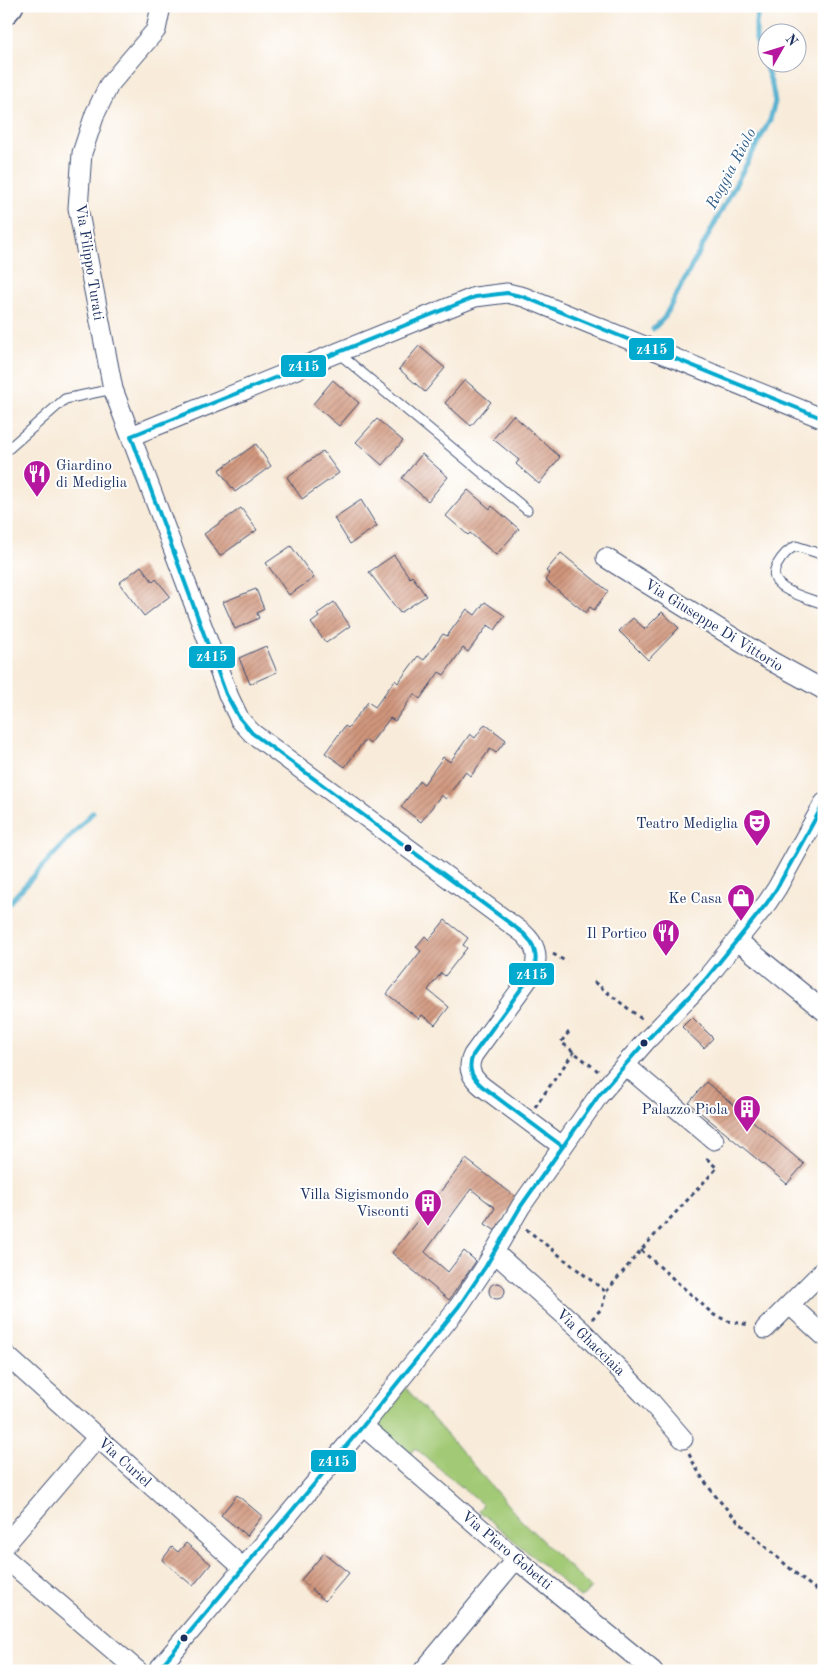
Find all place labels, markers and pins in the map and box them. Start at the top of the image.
restaurant icon: Giardino di Mediglia [22,459,52,498]
place label: Giardino di Mediglia [56,459,128,491]
theatre icon: Teatro Mediglia [742,808,772,847]
place label: Teatro Mediglia [636,817,739,832]
unlabelled marker [403,843,413,853]
shop icon: Ke Casa [726,883,756,922]
place label: Ke Casa [668,892,723,907]
restaurant icon: Il Portico [651,918,681,957]
place label: Il Portico [587,927,647,942]
unlabelled marker [639,1038,649,1048]
building icon: Palazzo Piola [732,1094,762,1133]
place label: Palazzo Piola [642,1103,729,1118]
place label: Villa Sigismondo Visconti [300,1188,409,1220]
building icon: Villa Sigismondo Visconti [413,1188,443,1227]
unlabelled marker [179,1633,189,1643]

